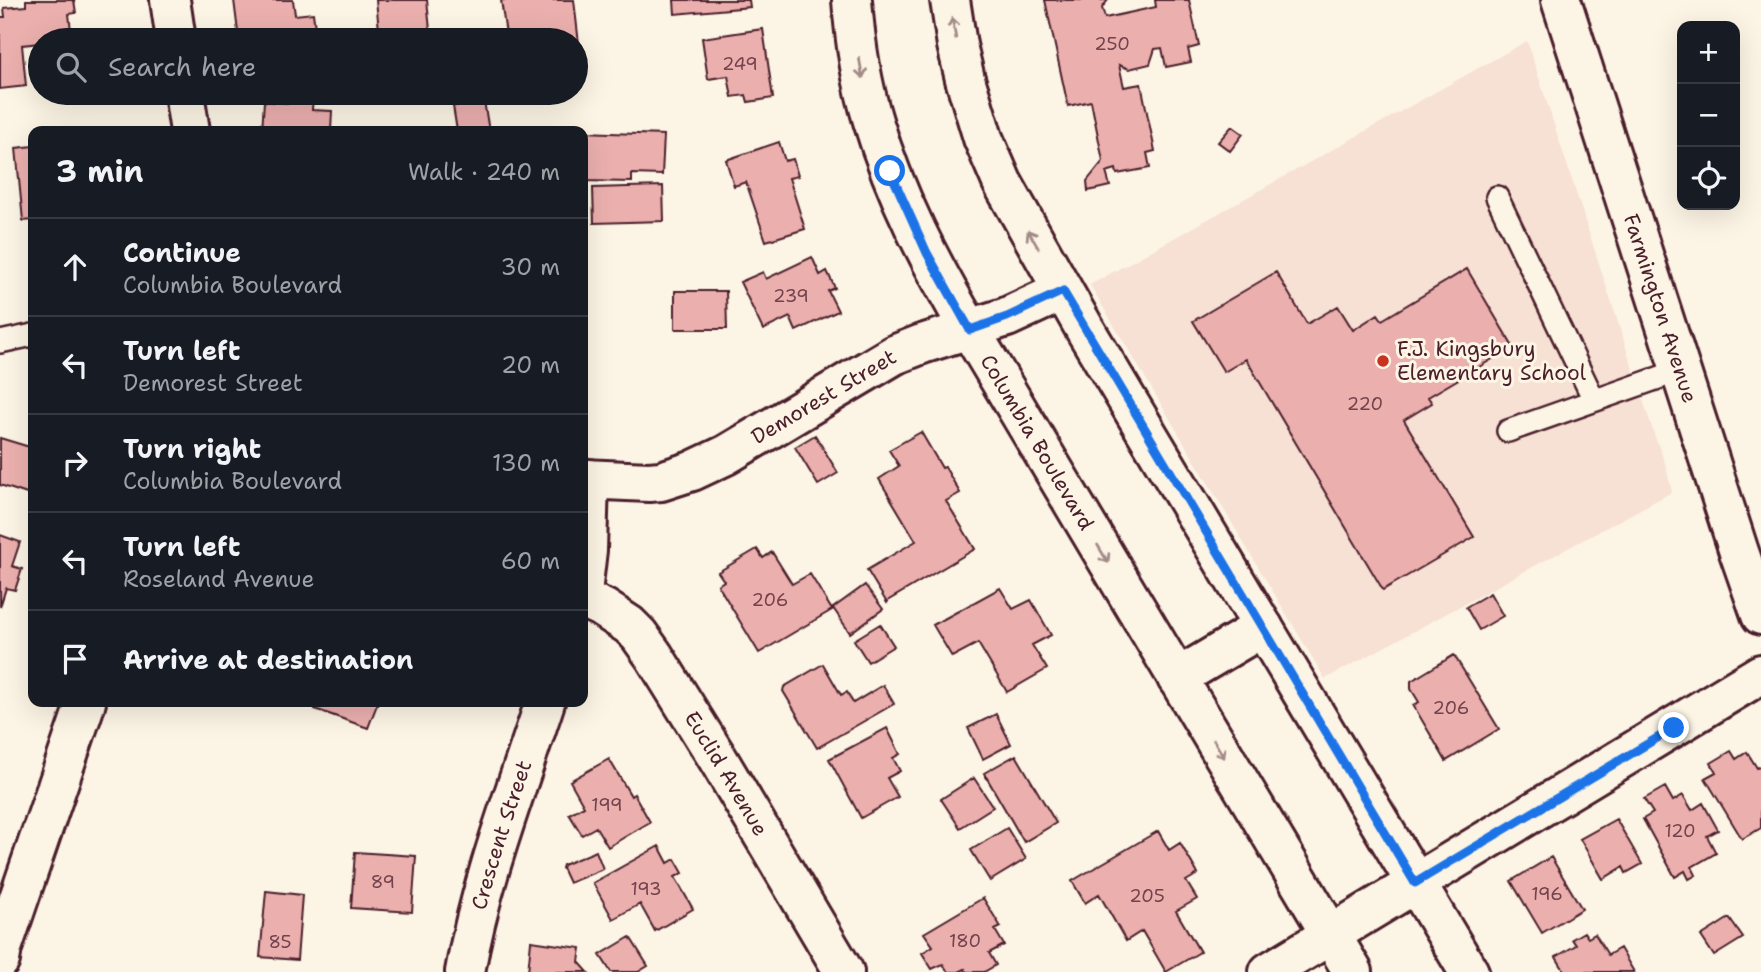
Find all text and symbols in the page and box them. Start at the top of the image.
one-way arrow [947,17,960,40]
map controls [1677,21,1740,210]
button: + [1677,21,1740,84]
search box [28,28,588,105]
house number: 250 [1094,32,1130,56]
icon: search [52,48,90,86]
text: Search here [108,49,257,84]
house number: 249 [722,52,758,76]
one-way arrow [854,56,868,79]
button: − [1677,84,1740,147]
button: locate [1677,147,1740,210]
text: 3 min [56,151,143,192]
route start [874,155,905,186]
text: Walk · 240 m [408,157,560,187]
street label: Farmington Avenue [1617,210,1704,406]
one-way arrow [1026,230,1040,250]
text: Continue [123,235,241,270]
icon: ahead [56,248,94,286]
text: 30 m [501,252,560,282]
text: Columbia Boulevard [123,270,342,300]
house number: 239 [773,284,809,308]
text: Turn left [123,333,240,368]
place label: F.J. Kingsbury Elementary School [1397,335,1587,387]
street label: Demorest Street [746,343,901,451]
icon: left [56,346,94,384]
street label: Columbia Boulevard [974,349,1100,536]
text: 20 m [501,350,560,380]
marker: F.J. Kingsbury Elementary School [1375,353,1391,369]
text: Demorest Street [123,368,303,398]
house number: 220 [1347,392,1383,416]
text: Turn right [123,431,261,466]
icon: right [56,444,94,482]
text: 130 m [492,448,560,478]
text: Columbia Boulevard [123,466,342,496]
text: Turn left [123,529,240,564]
icon: left [56,542,94,580]
one-way arrow [1096,543,1110,563]
text: 60 m [501,546,560,576]
text: Roseland Avenue [123,564,314,594]
house number: 206 [752,588,788,612]
icon: arrive [56,640,94,678]
text: Arrive at destination [123,642,413,677]
house number: 206 [1433,696,1469,720]
street label: Euclid Avenue [678,706,774,841]
route end [1658,712,1689,743]
one-way arrow [1213,739,1227,759]
street label: Crescent Street [465,756,538,913]
house number: 199 [591,793,623,817]
house number: 120 [1664,819,1696,843]
house number: 89 [371,870,395,894]
house number: 193 [630,877,662,901]
house number: 196 [1531,882,1563,906]
house number: 205 [1129,884,1165,908]
house number: 180 [949,929,981,953]
house number: 85 [268,930,292,954]

